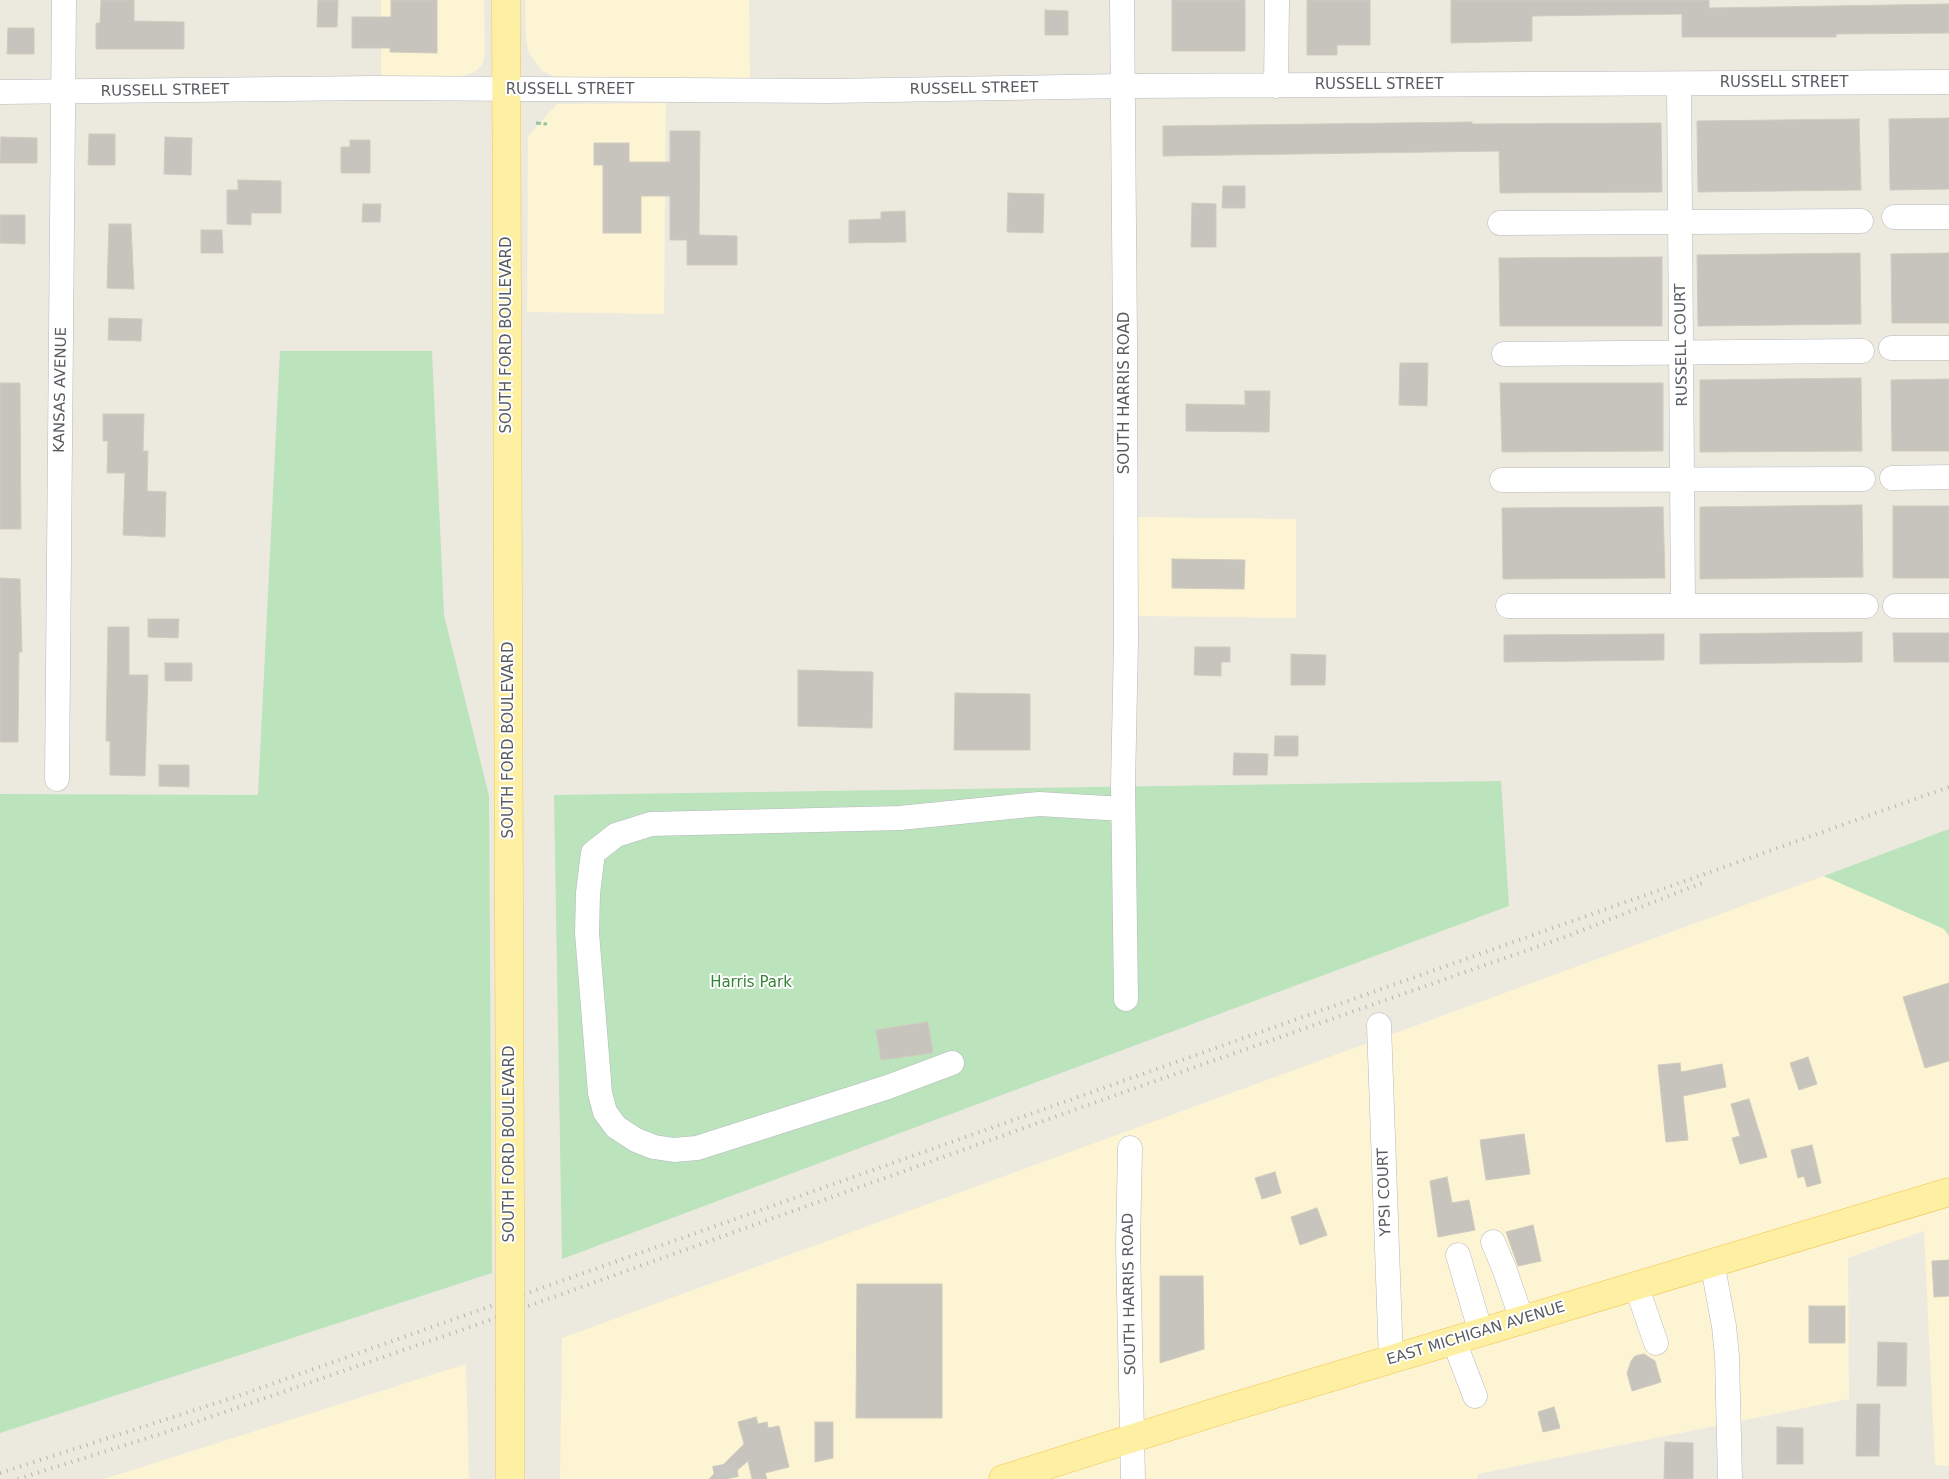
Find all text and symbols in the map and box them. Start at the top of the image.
street label: RUSSELL STREET [1720,74,1848,92]
street label: RUSSELL STREET [1315,76,1443,94]
street label: RUSSELL STREET [910,79,1038,99]
street label: RUSSELL STREET [101,81,229,101]
street label: RUSSELL STREET [506,81,634,99]
street label: SOUTH FORD BOULEVARD [498,237,516,433]
street label: RUSSELL COURT [1672,283,1692,407]
street label: SOUTH HARRIS ROAD [1116,312,1134,474]
street label: KANSAS AVENUE [51,327,71,453]
street label: SOUTH FORD BOULEVARD [500,642,518,838]
park label: Harris Park [710,974,792,992]
street label: SOUTH FORD BOULEVARD [501,1046,519,1242]
street label: YPSI COURT [1374,1147,1396,1237]
street label: SOUTH HARRIS ROAD [1120,1213,1140,1375]
street label: EAST MICHIGAN AVENUE [1385,1298,1567,1370]

